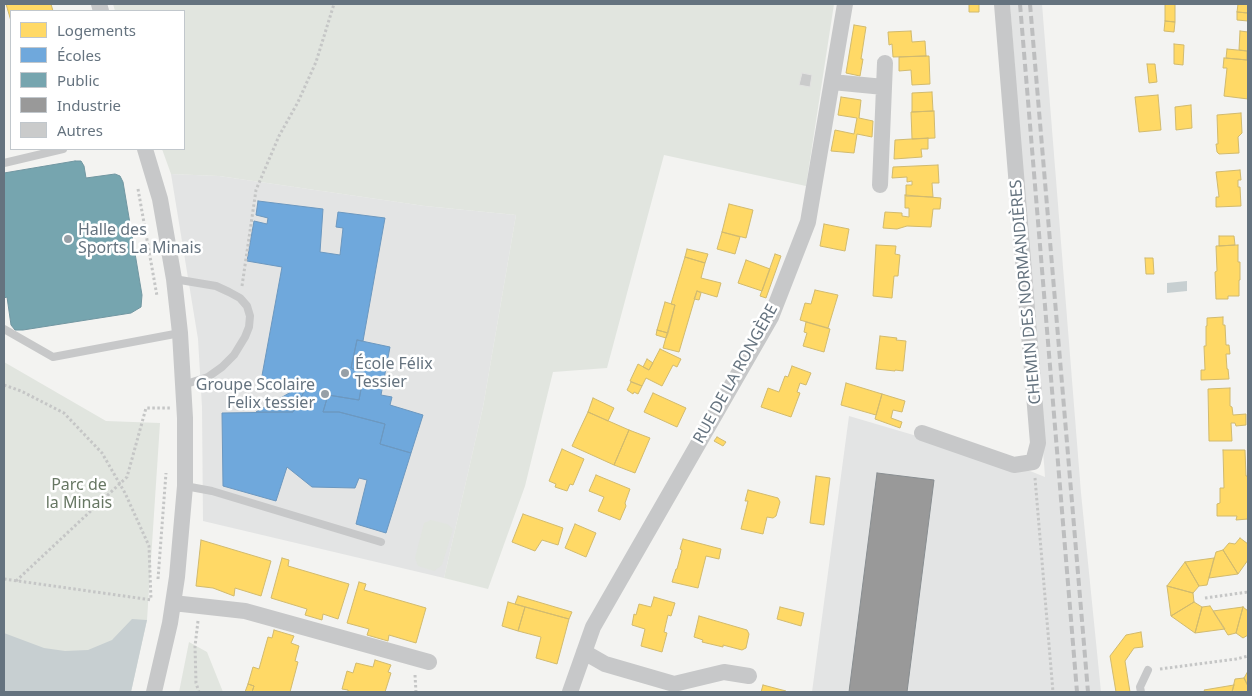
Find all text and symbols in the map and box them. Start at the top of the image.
legend [10,10,185,150]
text: Logements [57,20,136,40]
text: Écoles [57,45,101,65]
text: Public [57,70,100,90]
text: Industrie [57,95,121,115]
text: Autres [57,120,103,140]
street label: CHEMIN DES NORMANDIÈRES [1007,179,1045,405]
place label: Halle des Sports La Minais [78,220,201,258]
marker: Halle des Sports La Minais [62,233,74,245]
street label: RUE DE LA RONGÈRE [690,301,782,447]
place label: École Félix Tessier [355,354,433,392]
marker: École Félix Tessier [339,367,351,379]
place label: Groupe Scolaire Felix tessier [196,375,315,413]
marker: Groupe Scolaire Felix tessier [319,388,331,400]
park label: Parc de la Minais [46,475,112,513]

